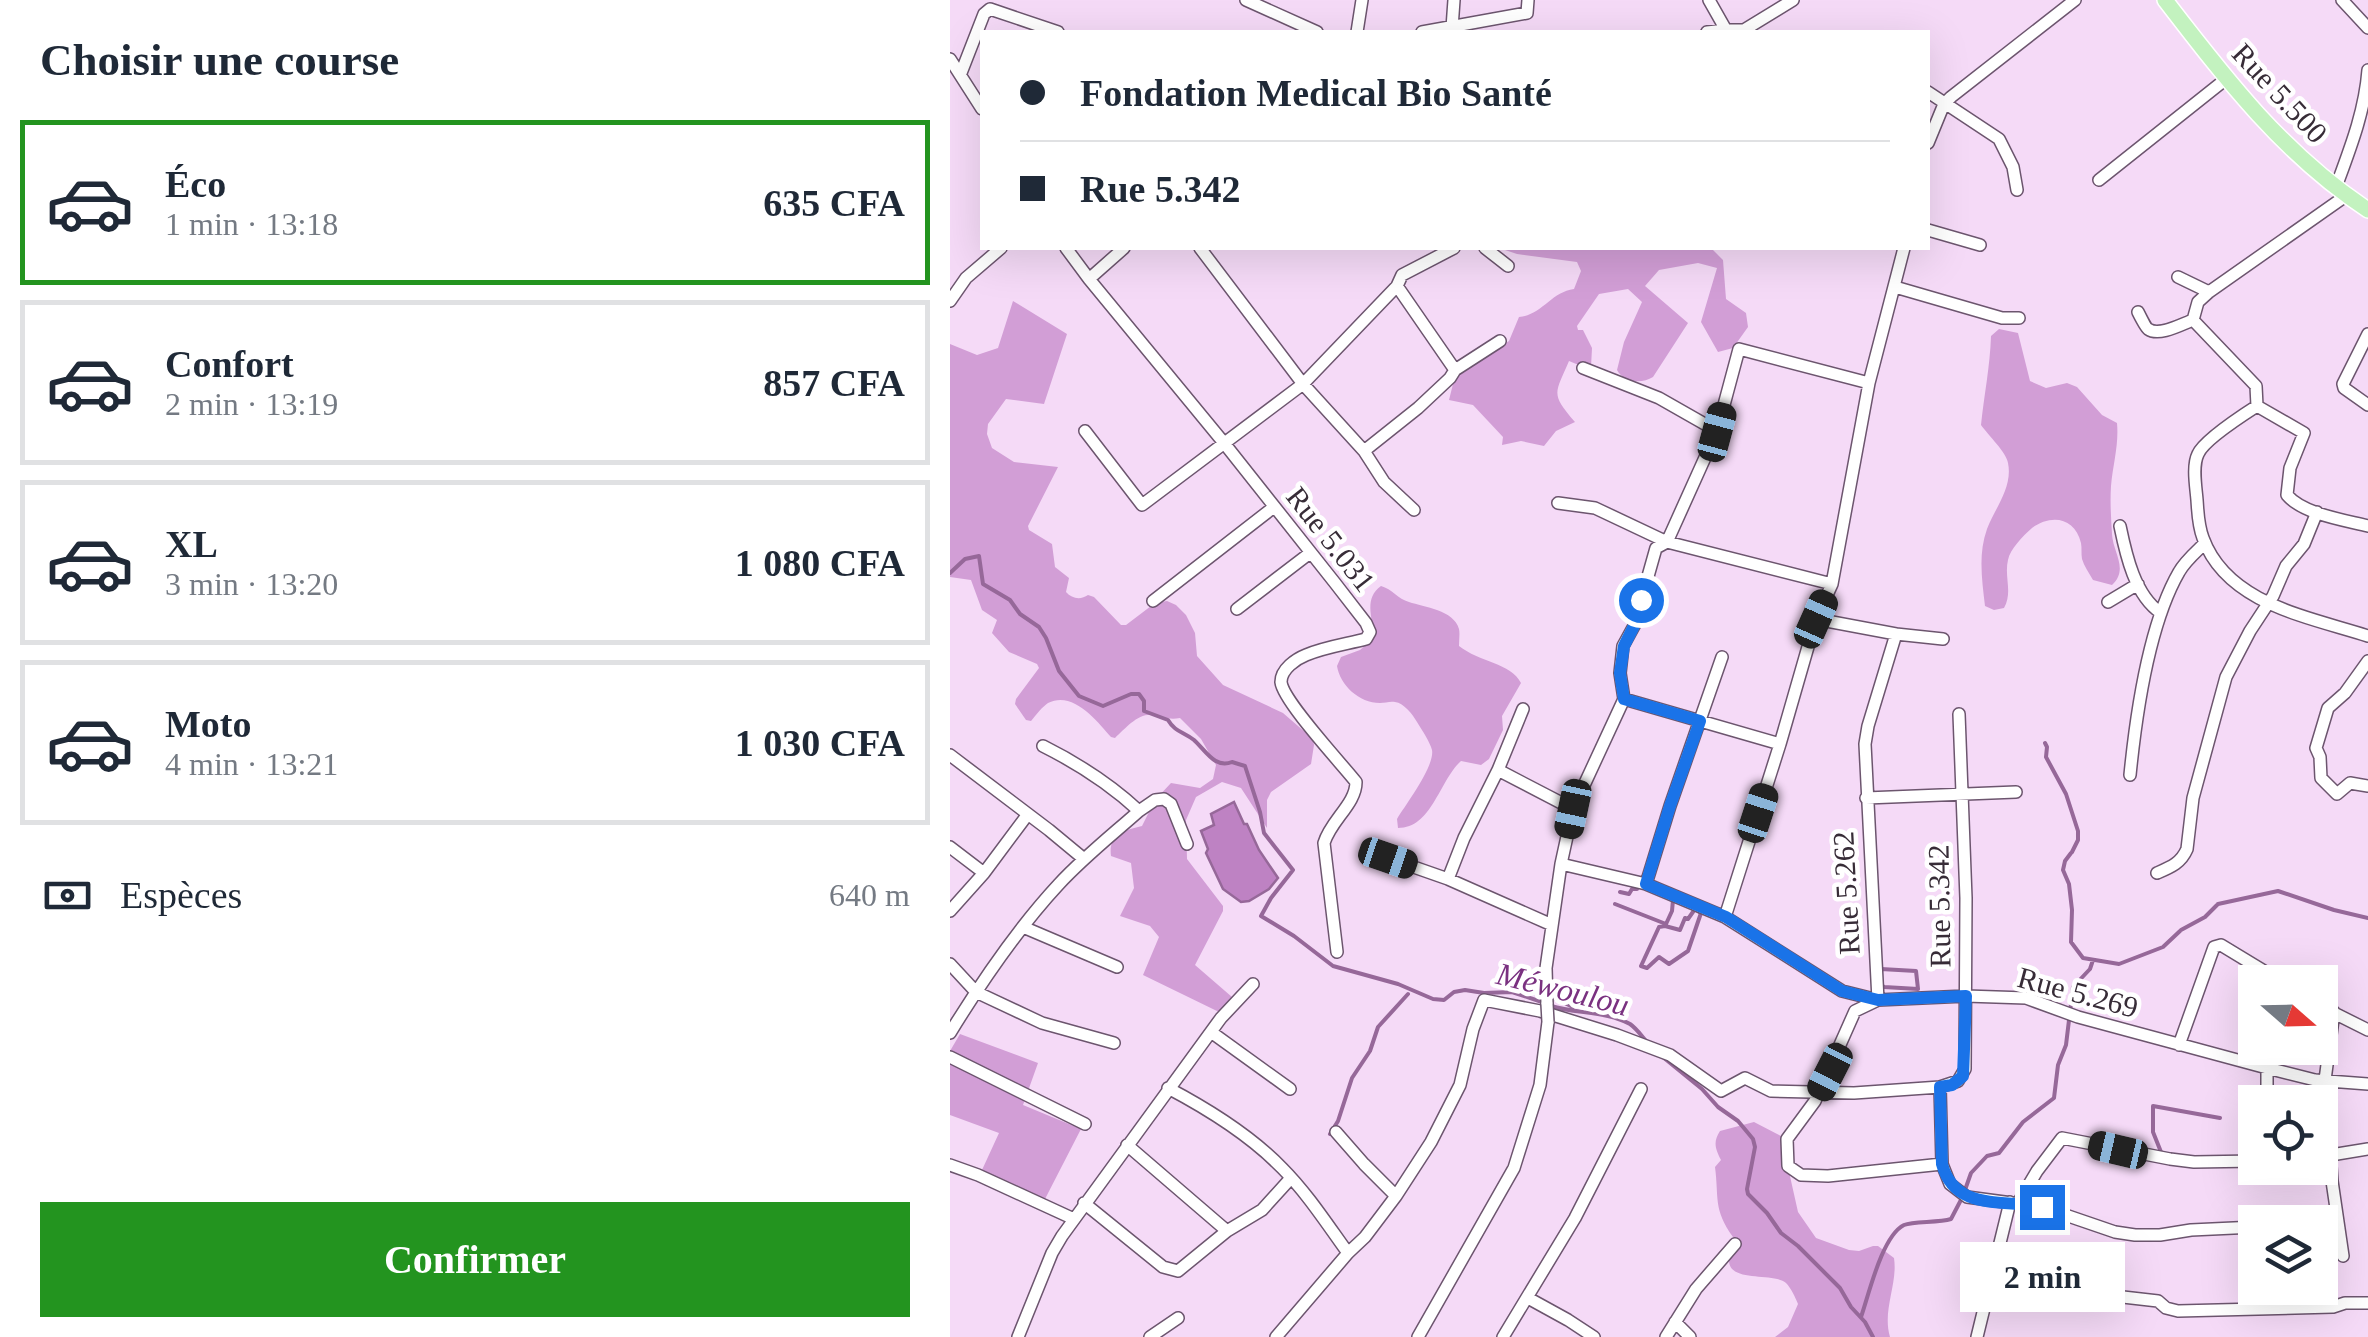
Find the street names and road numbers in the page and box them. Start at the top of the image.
street label: Rue 5.500 [2226,37,2334,149]
street label: Rue 5.031 [1280,480,1382,598]
street label: Rue 5.262 [1826,831,1866,955]
street label: Rue 5.342 [1921,844,1957,968]
street label: Rue 5.269 [2014,960,2142,1024]

